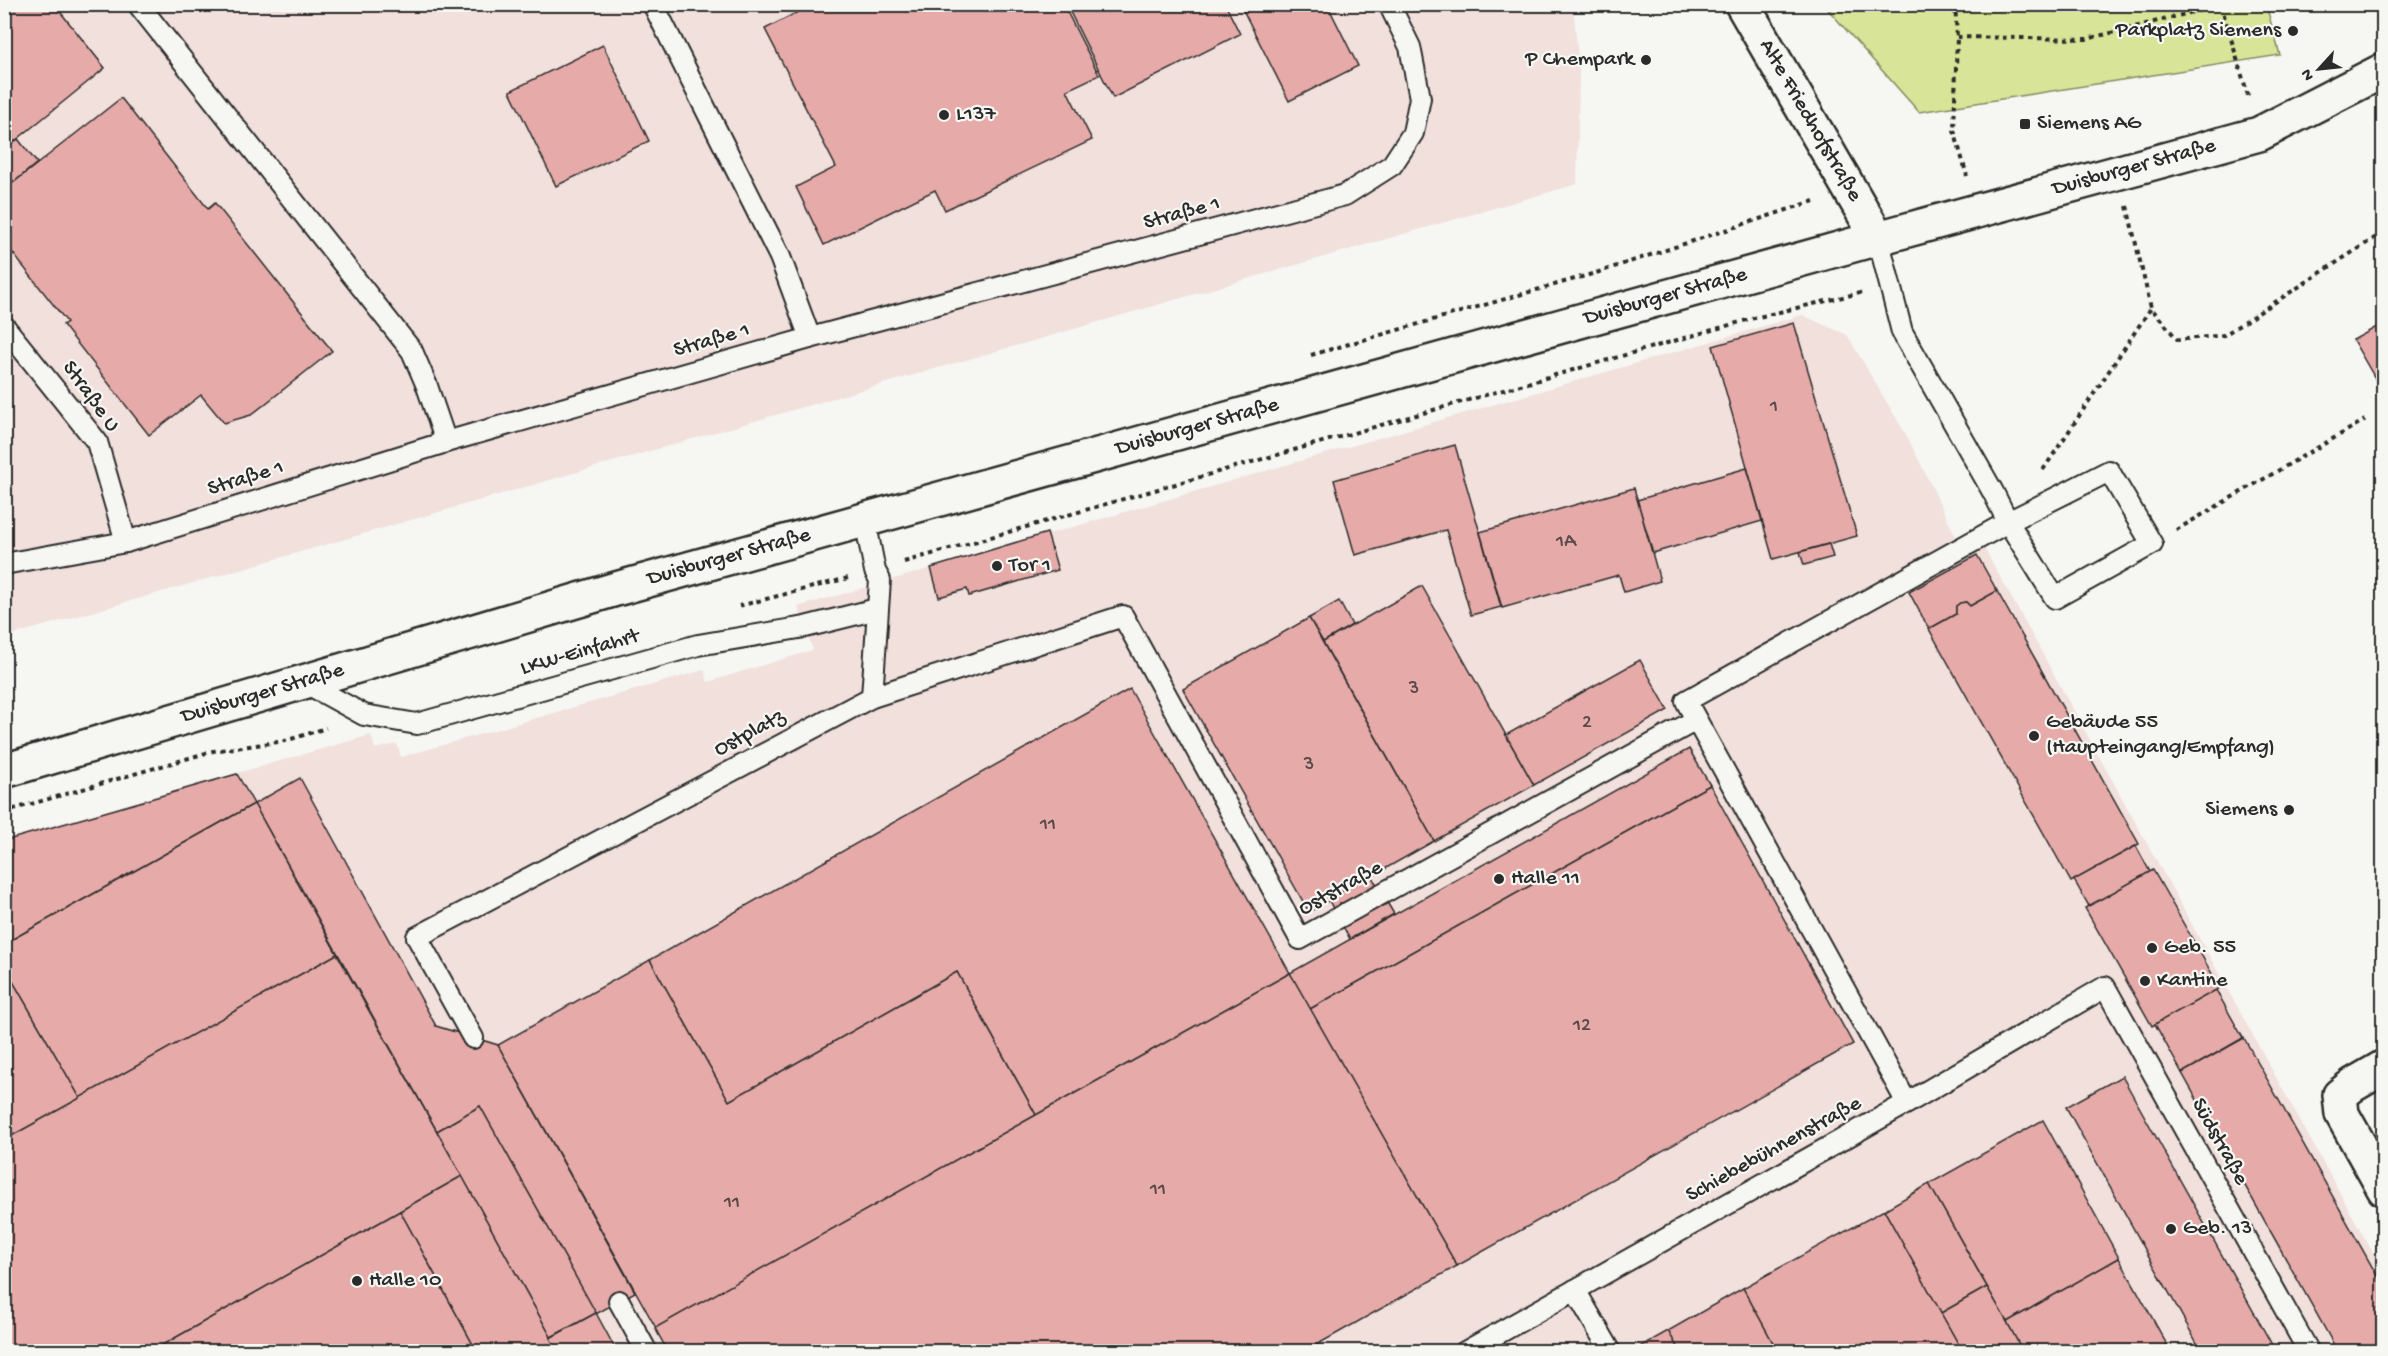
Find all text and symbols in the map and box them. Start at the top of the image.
place label: Parkplatz Siemens [2114,18,2282,44]
marker: Parkplatz Siemens [2286,24,2300,38]
street label: Alte Friedhofstraße [1753,35,1867,207]
north arrow [2289,39,2349,99]
place label: P Chempark [1524,47,1636,73]
marker: P Chempark [1639,53,1653,67]
text: N [2298,65,2320,83]
place label: L137 [956,102,996,128]
marker: L137 [937,108,951,122]
place label: Siemens AG [2037,111,2142,137]
marker: Siemens AG [2018,117,2032,131]
street label: Duisburger Straße [2048,133,2219,203]
street label: Straße 1 [1141,191,1223,237]
street label: Duisburger Straße [1579,262,1751,333]
street label: Straße 1 [671,318,753,364]
street label: Straße U [55,356,125,438]
street label: Duisburger Straße [1111,392,1283,463]
house number: 1 [1769,396,1778,419]
street label: Straße 1 [205,455,287,503]
street label: Duisburger Straße [643,522,814,593]
house number: 1A [1555,531,1577,554]
place label: Tor 1 [1007,553,1051,579]
marker: Tor 1 [990,559,1004,573]
street label: LKW-Einfahrt [518,623,644,682]
street label: Duisburger Straße [177,657,348,731]
house number: 3 [1408,678,1419,701]
street label: Ostplatz [710,704,791,764]
place label: Gebäude 55 (Haupteingang/Empfang) [2046,710,2275,761]
house number: 2 [1582,712,1592,735]
marker: Gebäude 55 (Haupteingang/Empfang) [2027,729,2041,743]
house number: 3 [1303,754,1314,777]
place label: Siemens [2205,797,2278,823]
marker: Siemens [2282,803,2296,817]
house number: 11 [1039,814,1056,837]
street label: Oststraße [1294,855,1388,923]
place label: Halle 11 [1511,866,1580,892]
marker: Halle 11 [1492,872,1506,886]
place label: Geb. 55 [2164,935,2236,961]
marker: Geb. 55 [2145,941,2159,955]
place label: Kantine [2157,968,2228,994]
marker: Kantine [2138,974,2152,988]
house number: 12 [1572,1015,1591,1038]
street label: Schiebebühnenstraße [1682,1091,1867,1209]
street label: Südstraße [2185,1094,2254,1191]
house number: 11 [1149,1179,1166,1202]
house number: 11 [723,1192,740,1215]
place label: Geb. 13 [2183,1216,2252,1242]
marker: Geb. 13 [2164,1222,2178,1236]
place label: Halle 10 [369,1268,441,1294]
marker: Halle 10 [350,1274,364,1288]

